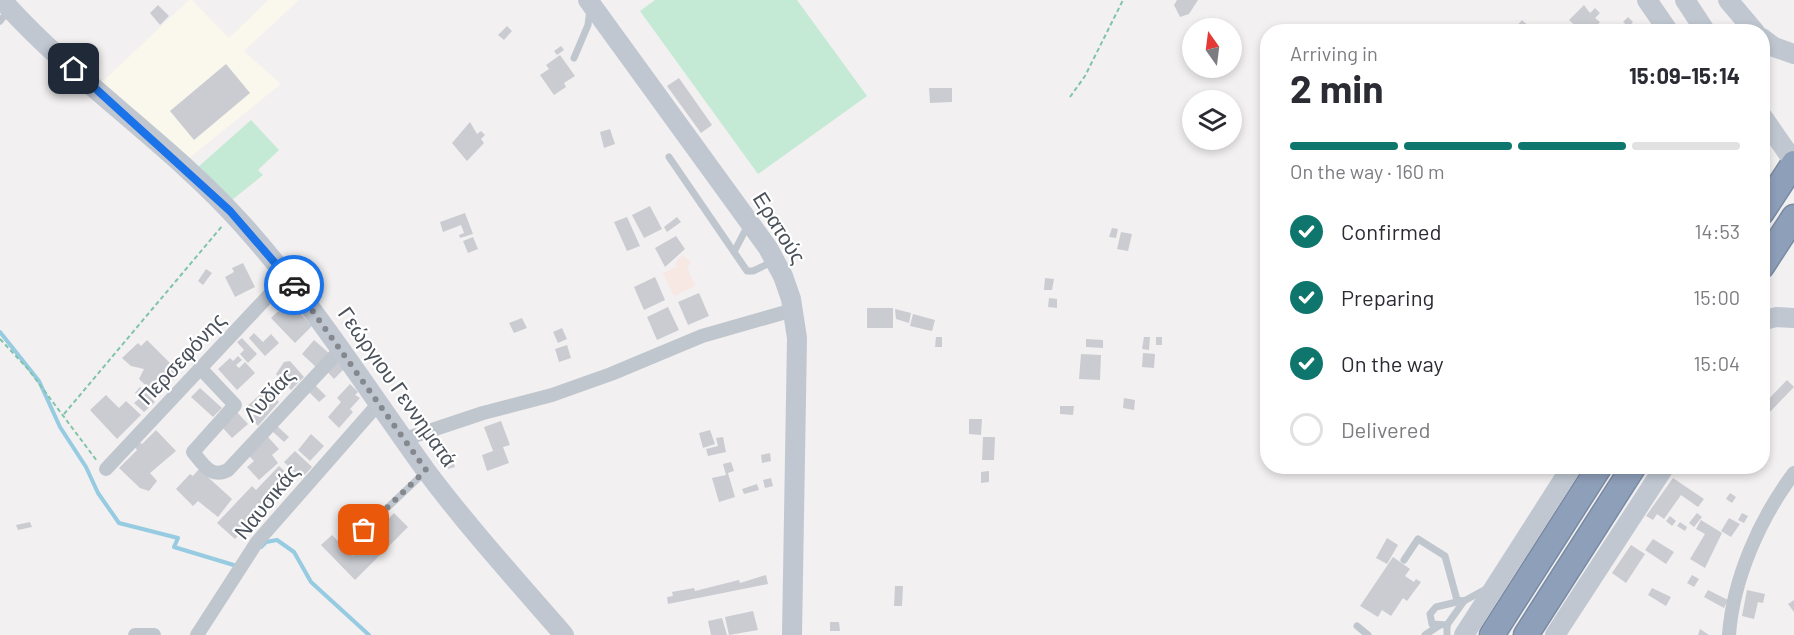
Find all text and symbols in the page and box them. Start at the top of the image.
north arrow [1182,18,1242,78]
map controls [1182,18,1242,150]
text: Arriving in [1290,41,1378,65]
pin [48,43,99,94]
icon: home [57,52,90,85]
text: 15:09–15:14 [1629,62,1740,88]
text: 2 min [1290,64,1383,111]
button: layers [1182,90,1242,150]
text: On the way · 160 m [1290,159,1445,183]
street label: Ερατούς [749,187,812,267]
icon: check [1290,215,1323,248]
text: Confirmed [1341,218,1441,244]
text: 14:53 [1695,219,1740,243]
courier [264,255,324,315]
icon: car [278,269,311,302]
icon: check [1290,281,1323,314]
text: Preparing [1341,284,1434,310]
text: 15:00 [1693,285,1740,309]
street label: Γεώργιου Γεννηματά [334,301,463,471]
street label: Περσεφόνης [132,307,230,409]
icon: check [1290,347,1323,380]
text: On the way [1341,350,1444,376]
text: 15:04 [1694,351,1740,375]
street label: Λυδίας [237,362,299,426]
text: Delivered [1341,416,1430,442]
street label: Ναυσικάς [228,459,304,543]
pin [338,504,389,555]
icon: bag [347,513,380,546]

